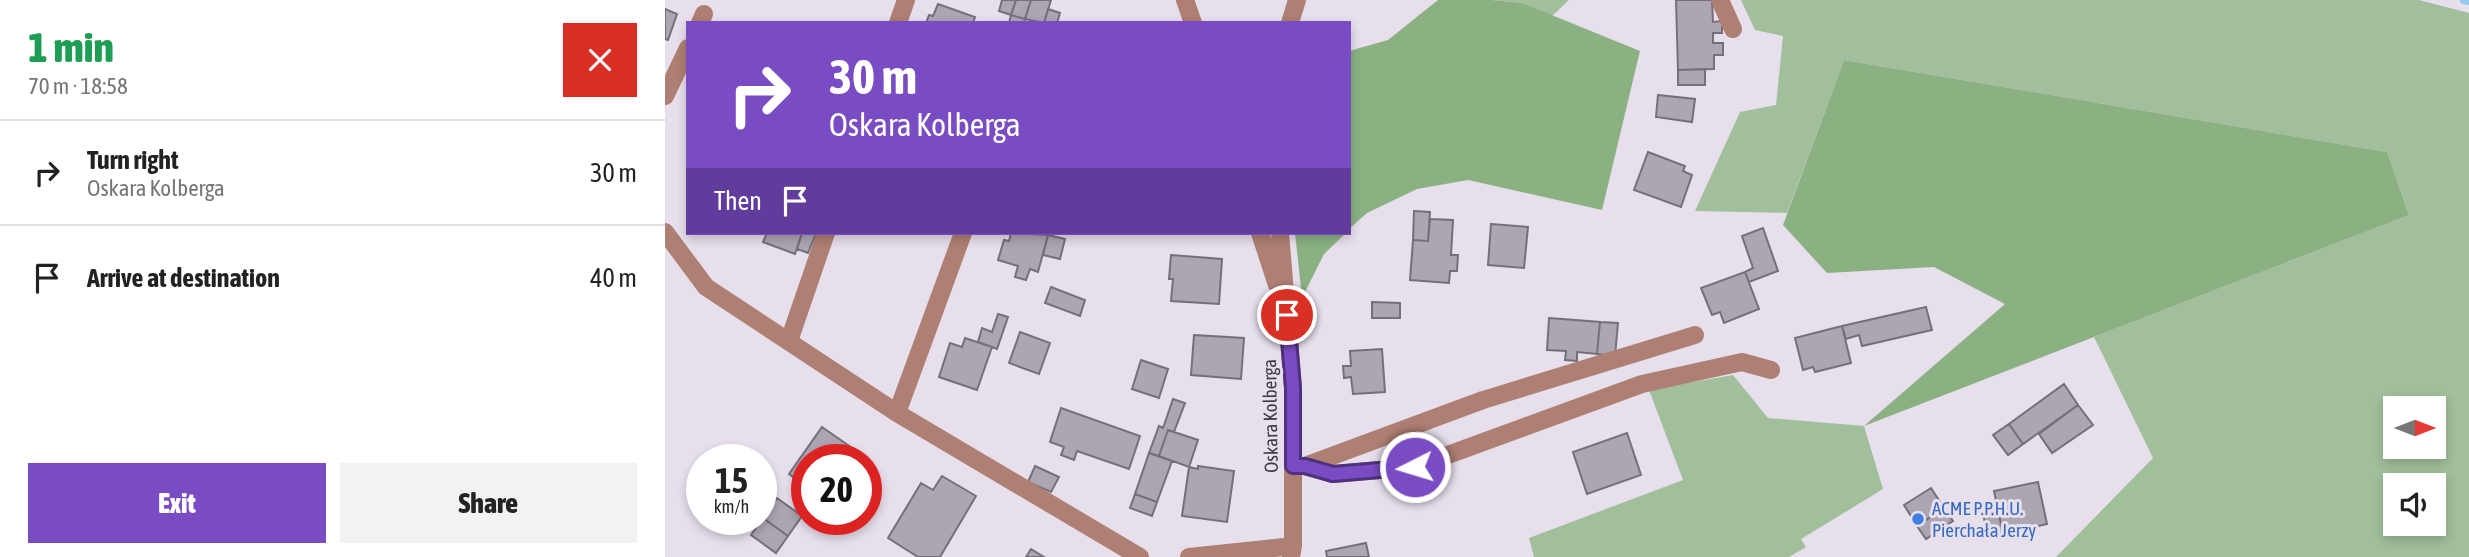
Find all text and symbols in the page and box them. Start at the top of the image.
text: 1 min [28,23,114,71]
button: close [563,23,637,97]
text: 30 m [829,48,917,104]
icon: right [714,49,805,140]
text: 70 m · 18:58 [28,73,128,99]
text: Oskara Kolberga [829,106,1021,143]
text: Turn right [87,145,178,175]
icon: right [28,154,66,192]
text: 30 m [590,158,637,188]
text: Oskara Kolberga [87,175,225,201]
icon: arrive [776,182,814,220]
text: Then [714,186,762,216]
icon: arrive [28,259,66,297]
text: Arrive at destination [87,263,280,293]
text: 40 m [590,263,637,293]
pin [1257,285,1317,345]
icon: arrive [1268,296,1306,334]
street label: Oskara Kolberga [1258,359,1282,473]
north arrow [2383,396,2447,458]
map controls [2383,396,2446,536]
position arrow [1378,430,1452,504]
speed limit sign: 20 [791,444,882,535]
text: 15 [715,460,748,500]
button: Exit [28,463,326,543]
button: Share [340,463,637,543]
button: sound [2383,473,2446,536]
text: km/h [714,496,749,517]
place label: ACME P.P.H.U. Pierchała Jerzy [1932,497,2036,541]
marker: ACME P.P.H.U. Pierchała Jerzy [1910,511,1926,527]

